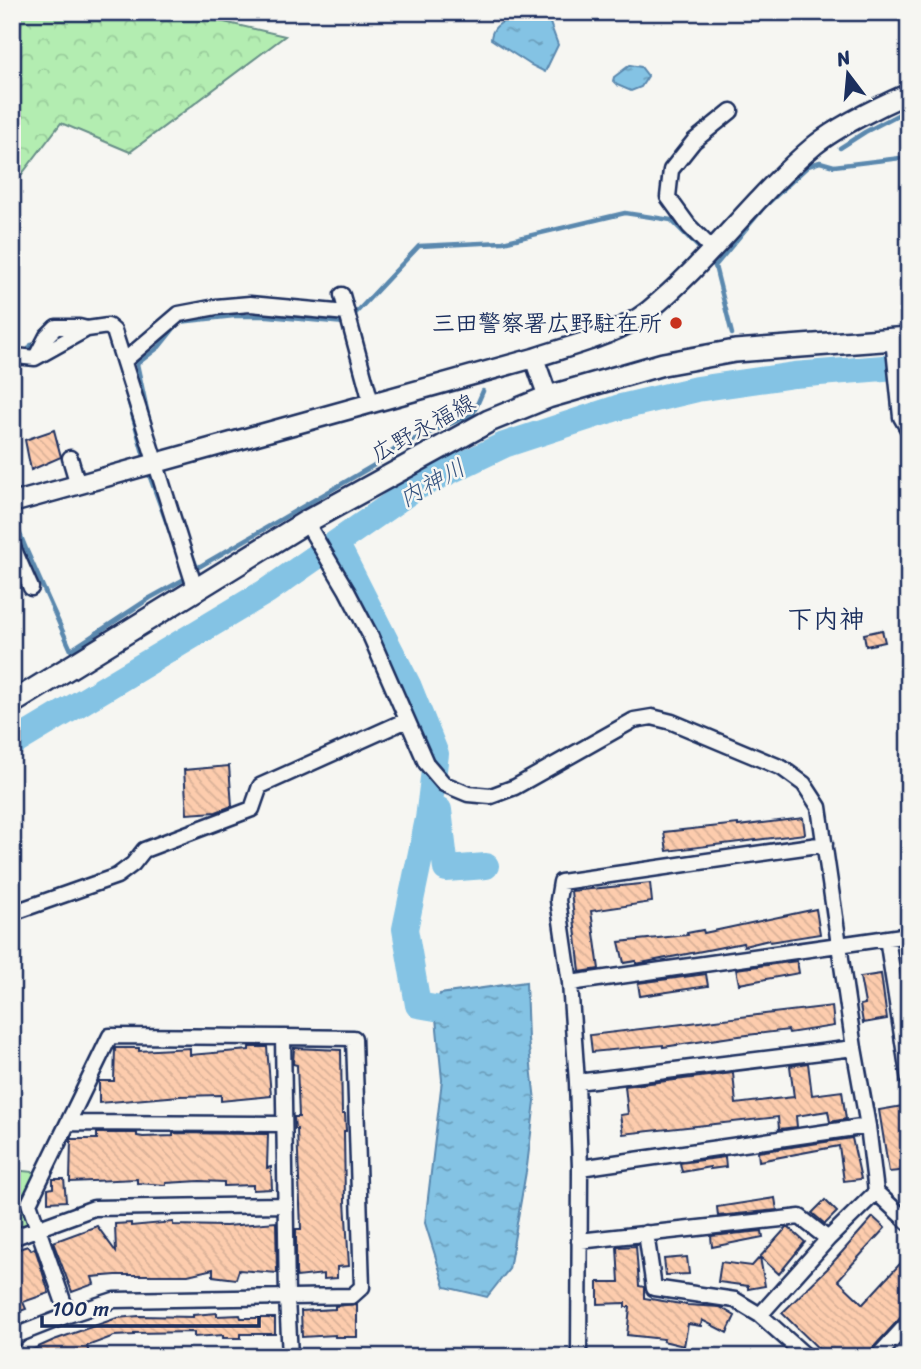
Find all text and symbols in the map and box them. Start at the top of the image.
north arrow [813,38,883,108]
text: N [832,40,855,76]
place label: 三田警察署広野駐在所 [432,303,662,344]
marker: 三田警察署広野駐在所 [668,315,684,331]
street label: 広野永福線 [363,382,483,474]
water label: 内神川 [390,447,474,519]
district label: 下内神 [787,596,865,642]
scale bar [42,1285,259,1329]
text: 100 m [52,1290,109,1328]

